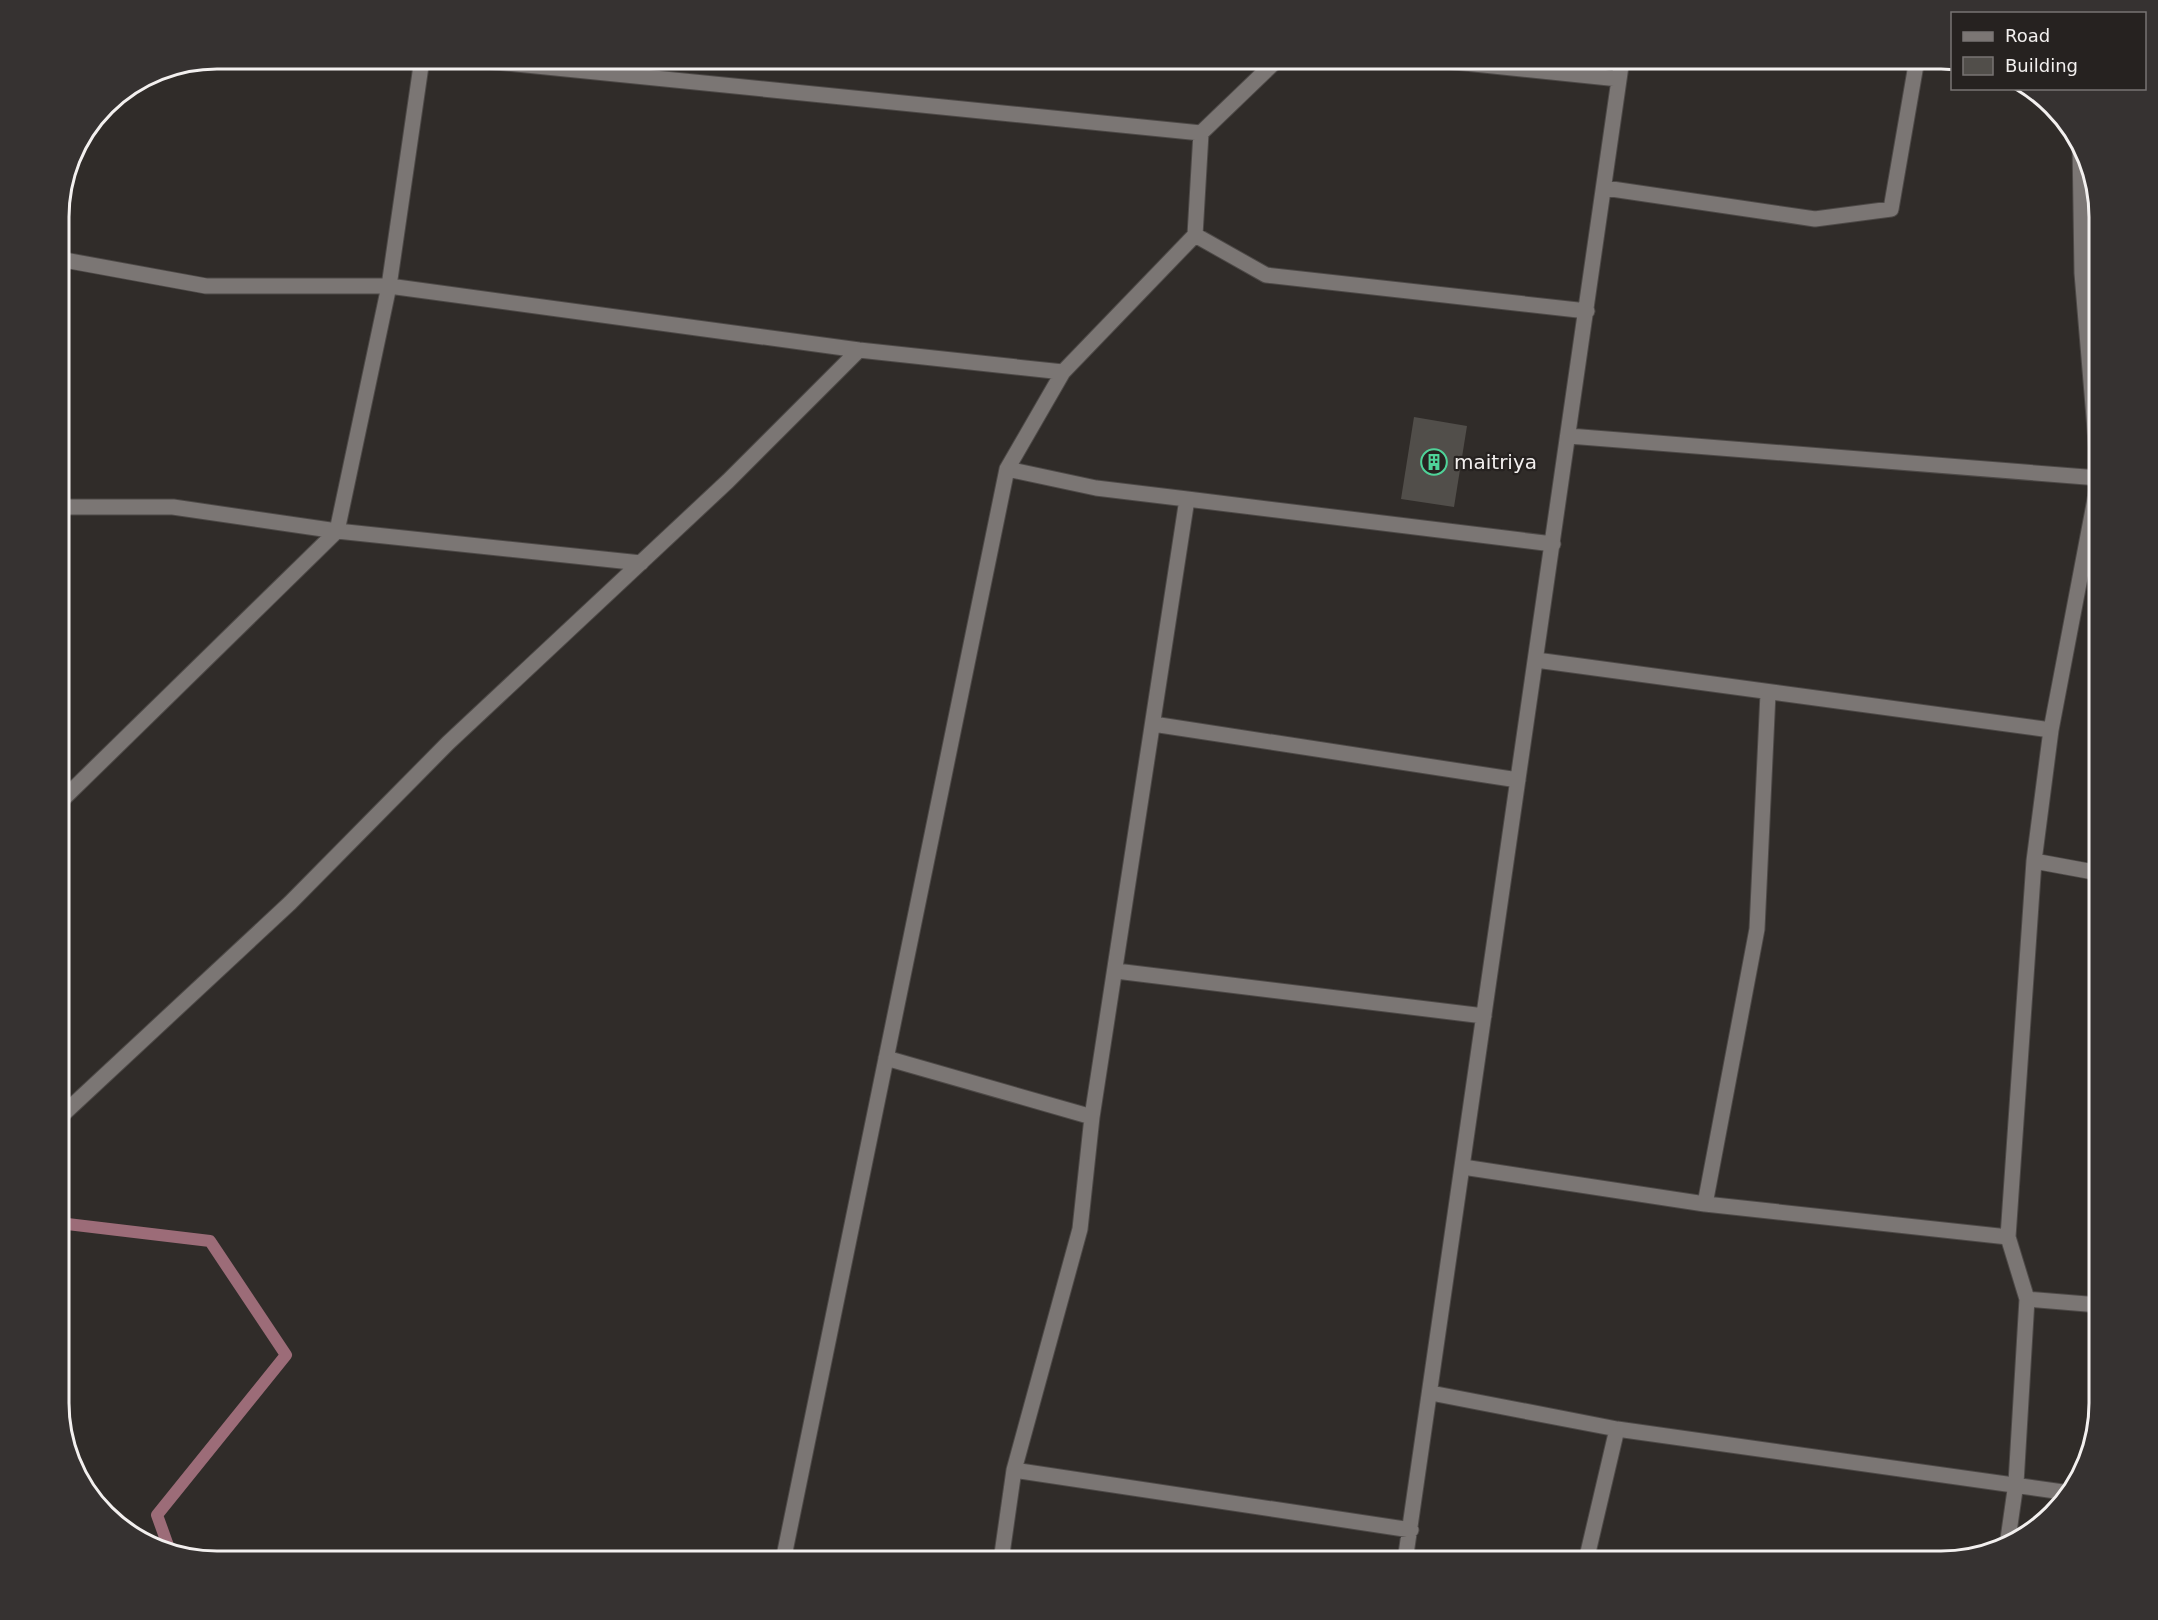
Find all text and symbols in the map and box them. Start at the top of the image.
legend [1951,12,2146,90]
text: Road [2005,25,2050,46]
text: Building [2005,55,2078,76]
building icon: maitriya [1419,447,1449,477]
place label: maitriya [1454,450,1537,474]

